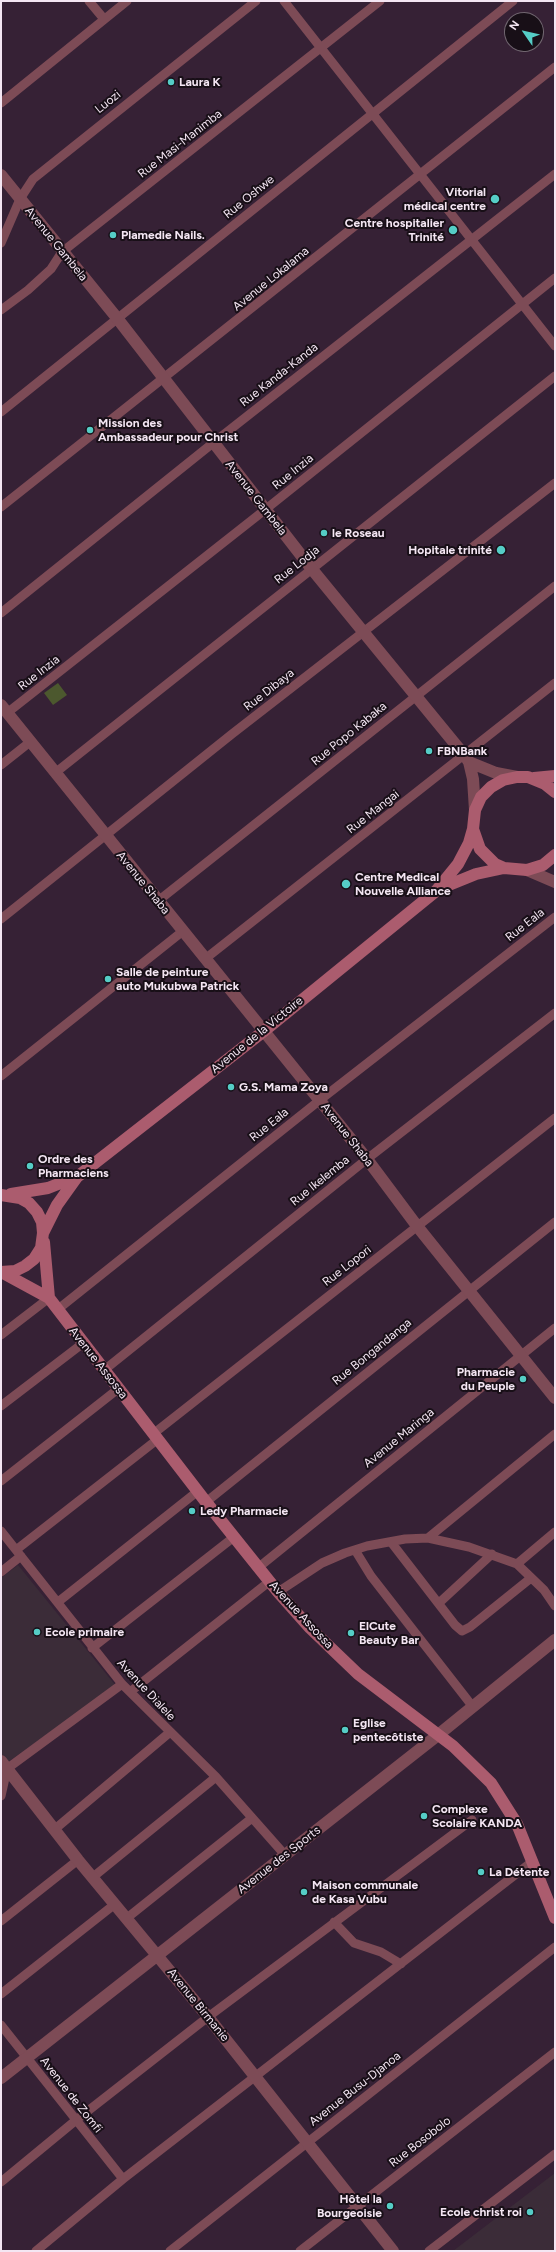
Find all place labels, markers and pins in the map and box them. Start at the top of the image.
place label: Laura K [179,75,220,89]
marker: Laura K [166,77,176,87]
place label: Vitorial médical centre [404,185,486,213]
marker: Vitorial médical centre [489,193,501,205]
place label: Centre hospitalier Trinité [345,216,444,244]
marker: Centre hospitalier Trinité [447,224,459,236]
place label: Plamedie Nails. [121,228,205,242]
marker: Plamedie Nails. [108,230,118,240]
place label: Mission des Ambassadeur pour Christ [98,416,238,444]
marker: Mission des Ambassadeur pour Christ [85,425,95,435]
place label: le Roseau [332,526,385,540]
marker: le Roseau [319,528,329,538]
place label: Hopitale trinité [408,543,492,557]
marker: Hopitale trinité [495,544,507,556]
place label: FBNBank [437,744,487,758]
marker: FBNBank [424,746,434,756]
place label: Centre Medical Nouvelle Alliance [355,870,451,898]
marker: Centre Medical Nouvelle Alliance [340,878,352,890]
place label: Salle de peinture auto Mukubwa Patrick [116,965,239,993]
marker: Salle de peinture auto Mukubwa Patrick [103,974,113,984]
place label: G.S. Mama Zoya [239,1080,328,1094]
marker: G.S. Mama Zoya [226,1082,236,1092]
place label: Ordre des Pharmaciens [38,1152,109,1180]
marker: Ordre des Pharmaciens [25,1161,35,1171]
place label: Pharmacie du Peuple [457,1365,515,1393]
marker: Pharmacie du Peuple [518,1374,528,1384]
place label: Ledy Pharmacie [200,1504,288,1518]
marker: Ledy Pharmacie [187,1506,197,1516]
place label: ElCute Beauty Bar [359,1619,419,1647]
place label: Ecole primaire [45,1625,124,1639]
marker: Ecole primaire [32,1627,42,1637]
marker: ElCute Beauty Bar [346,1628,356,1638]
place label: Eglise pentecôtiste [353,1716,423,1744]
marker: Eglise pentecôtiste [340,1725,350,1735]
place label: Complexe Scolaire KANDA [432,1802,522,1830]
marker: Complexe Scolaire KANDA [419,1811,429,1821]
place label: La Détente [489,1865,549,1879]
marker: La Détente [476,1867,486,1877]
place label: Maison communale de Kasa Vubu [312,1878,418,1906]
marker: Maison communale de Kasa Vubu [299,1887,309,1897]
place label: Hôtel la Bourgeoisie [317,2192,382,2220]
marker: Hôtel la Bourgeoisie [385,2201,395,2211]
place label: Ecole christ roi [440,2205,522,2219]
marker: Ecole christ roi [525,2207,535,2217]

